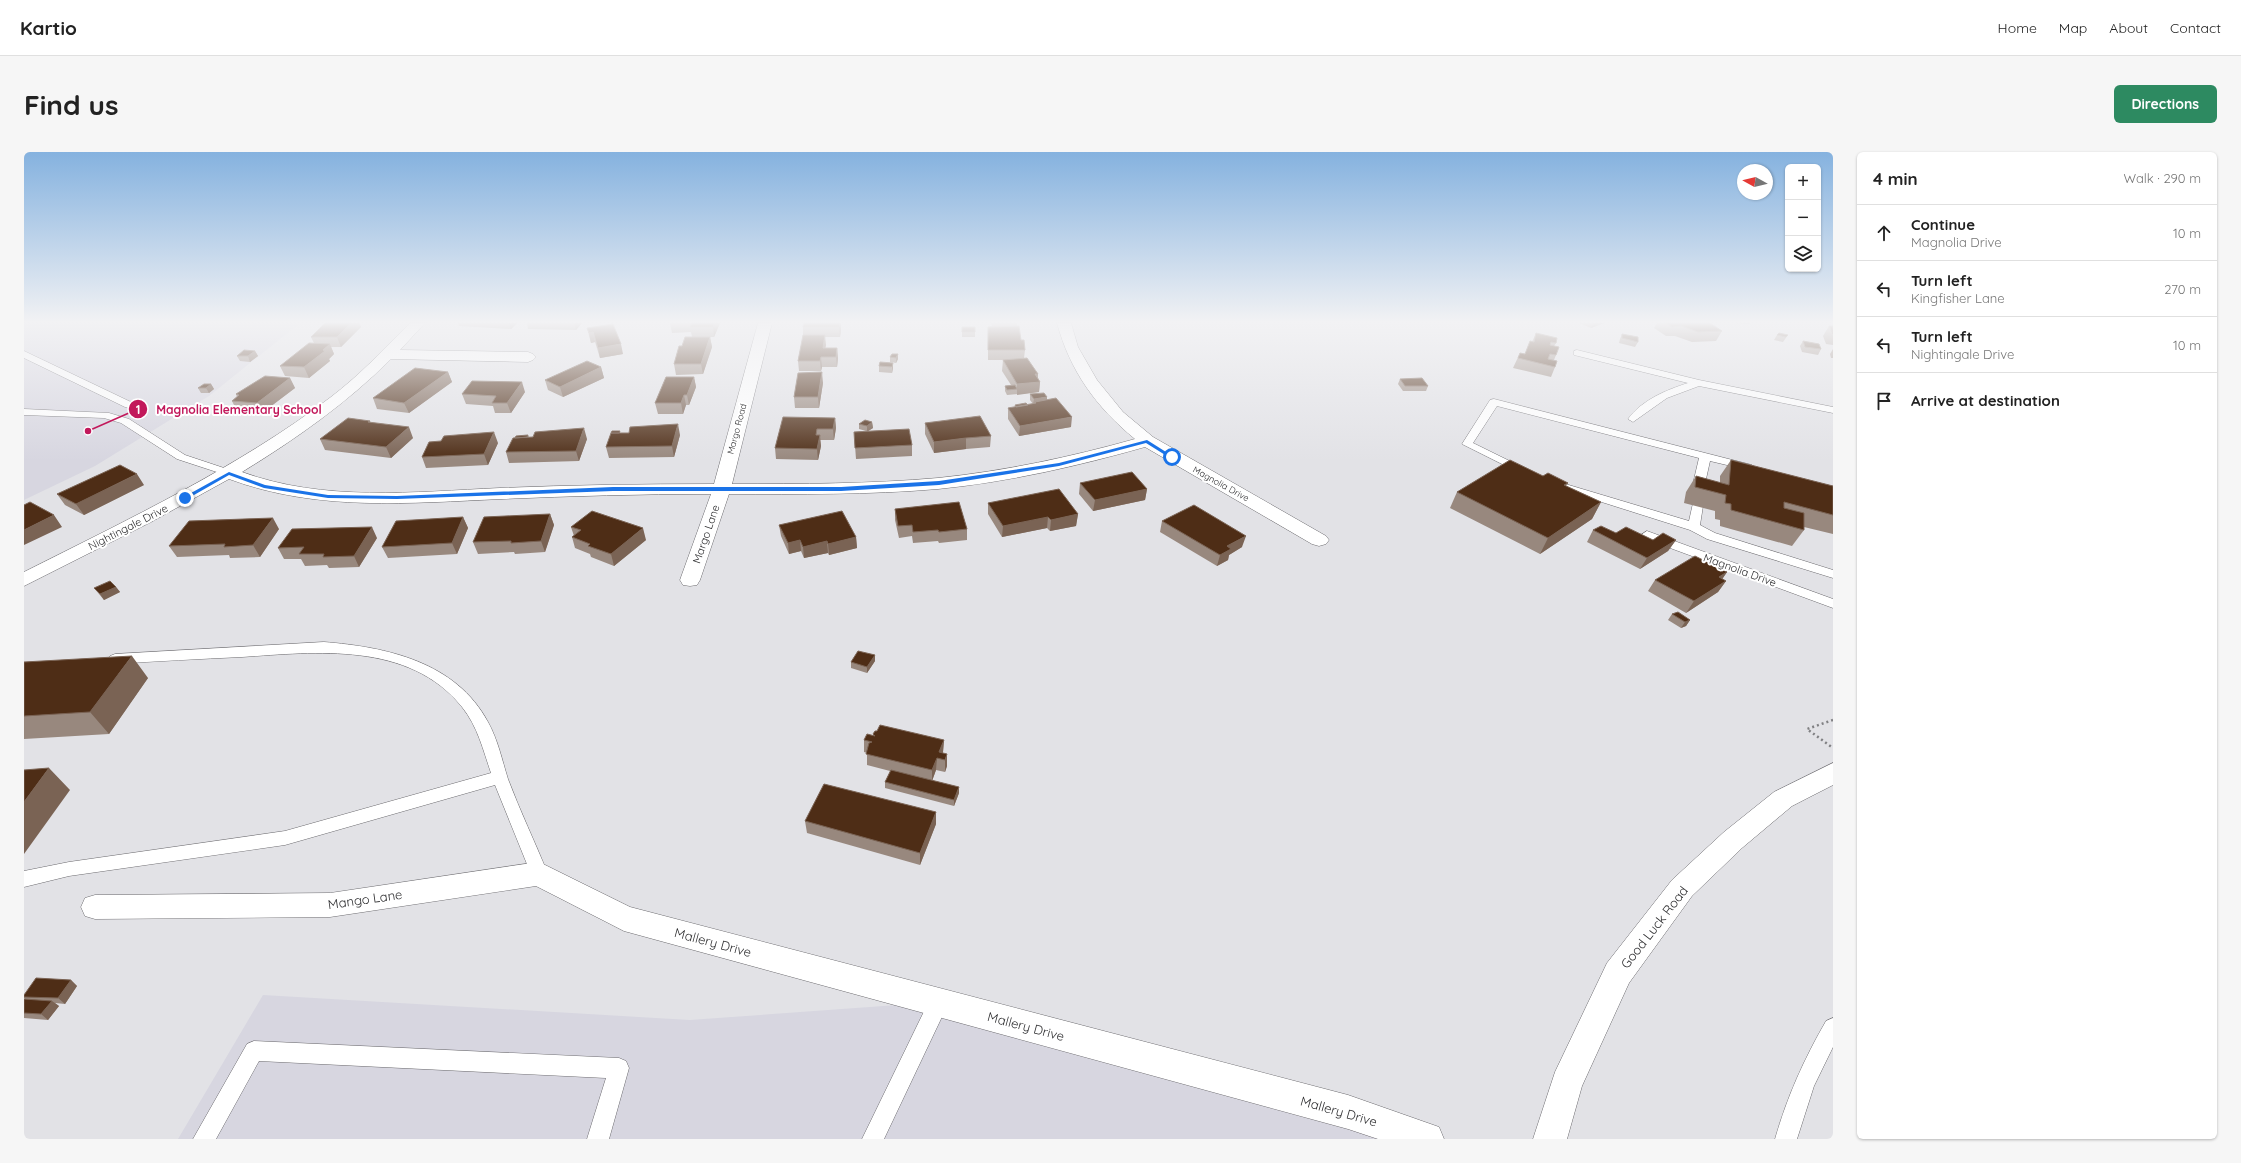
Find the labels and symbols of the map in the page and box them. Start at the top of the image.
north arrow [1737,164,1773,200]
callout: Magnolia Elementary School [128,397,329,421]
text: 1 [136,402,140,417]
text: Magnolia Elementary School [156,402,322,417]
street label: Margo Road [724,402,749,455]
route start [1163,448,1181,466]
street label: Magnolia Drive [1191,464,1251,504]
route end [176,489,194,507]
street label: Nightingale Drive [86,501,170,553]
street label: Margo Lane [689,503,723,565]
street label: Magnolia Drive [1702,550,1778,590]
street label: Good Luck Road [1617,883,1691,971]
street label: Mango Lane [327,886,403,912]
street label: Mallery Drive [673,924,753,960]
street label: Mallery Drive [986,1008,1066,1044]
street label: Mallery Drive [1299,1092,1379,1130]

